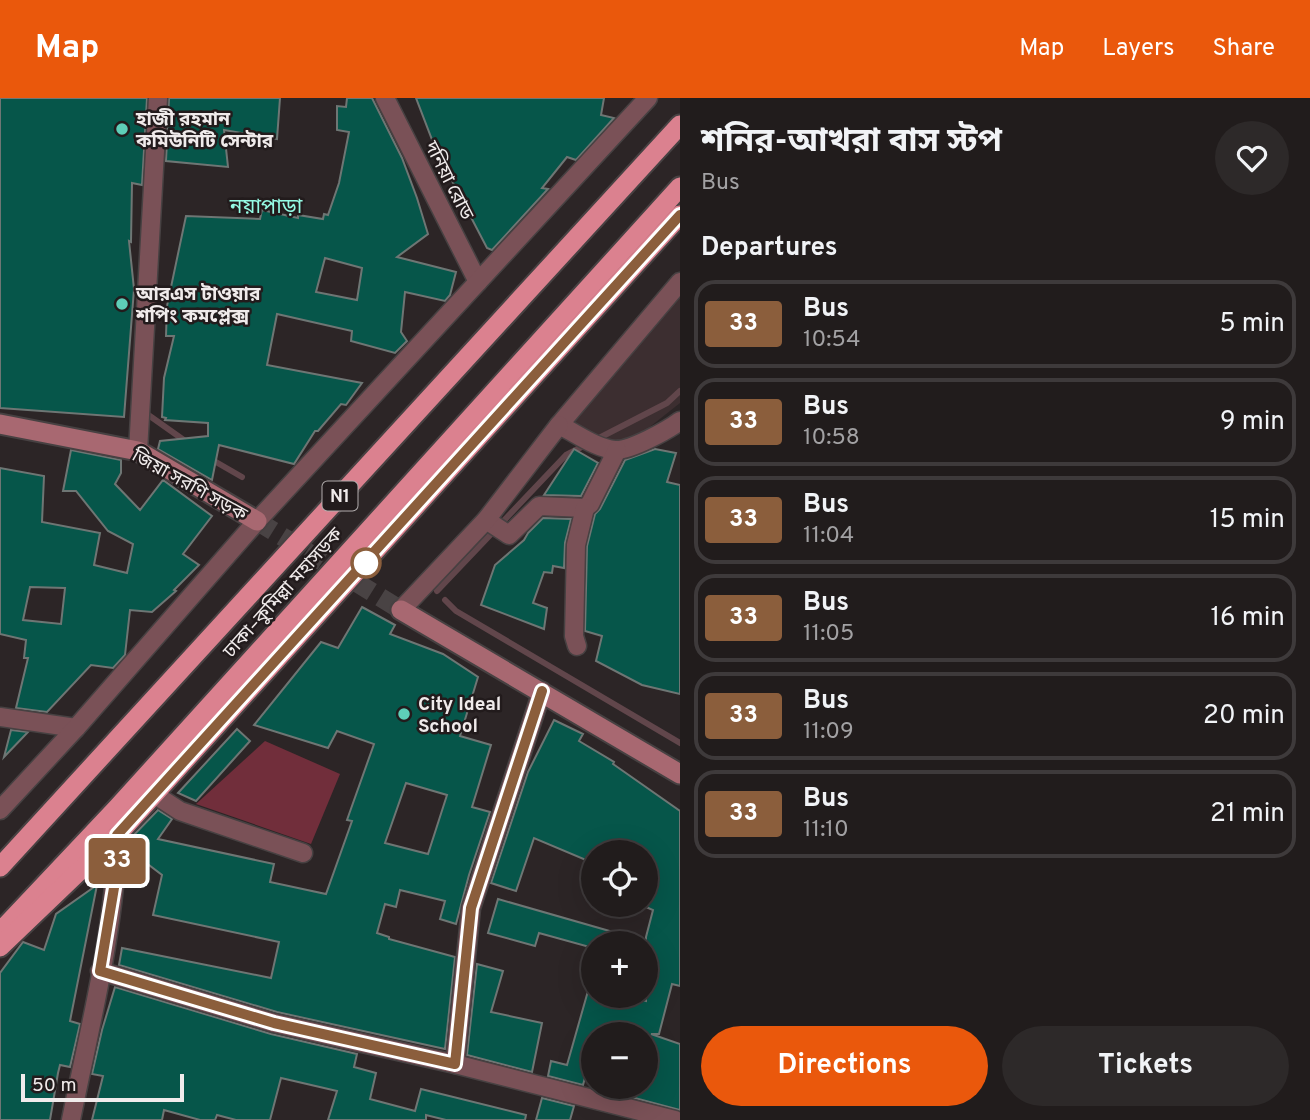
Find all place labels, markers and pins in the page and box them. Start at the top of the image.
place label: হাজী রহমান কমিউনিটি সেন্টার [135,108,274,154]
marker: হাজী রহমান কমিউনিটি সেন্টার [114,121,130,137]
place label: আরএস টাওয়ার শপিং কমপ্লেক্স [135,283,261,329]
marker: আরএস টাওয়ার শপিং কমপ্লেক্স [114,296,130,312]
unlabelled marker [351,548,381,578]
place label: City Ideal School [418,693,501,739]
marker: City Ideal School [396,706,412,722]

